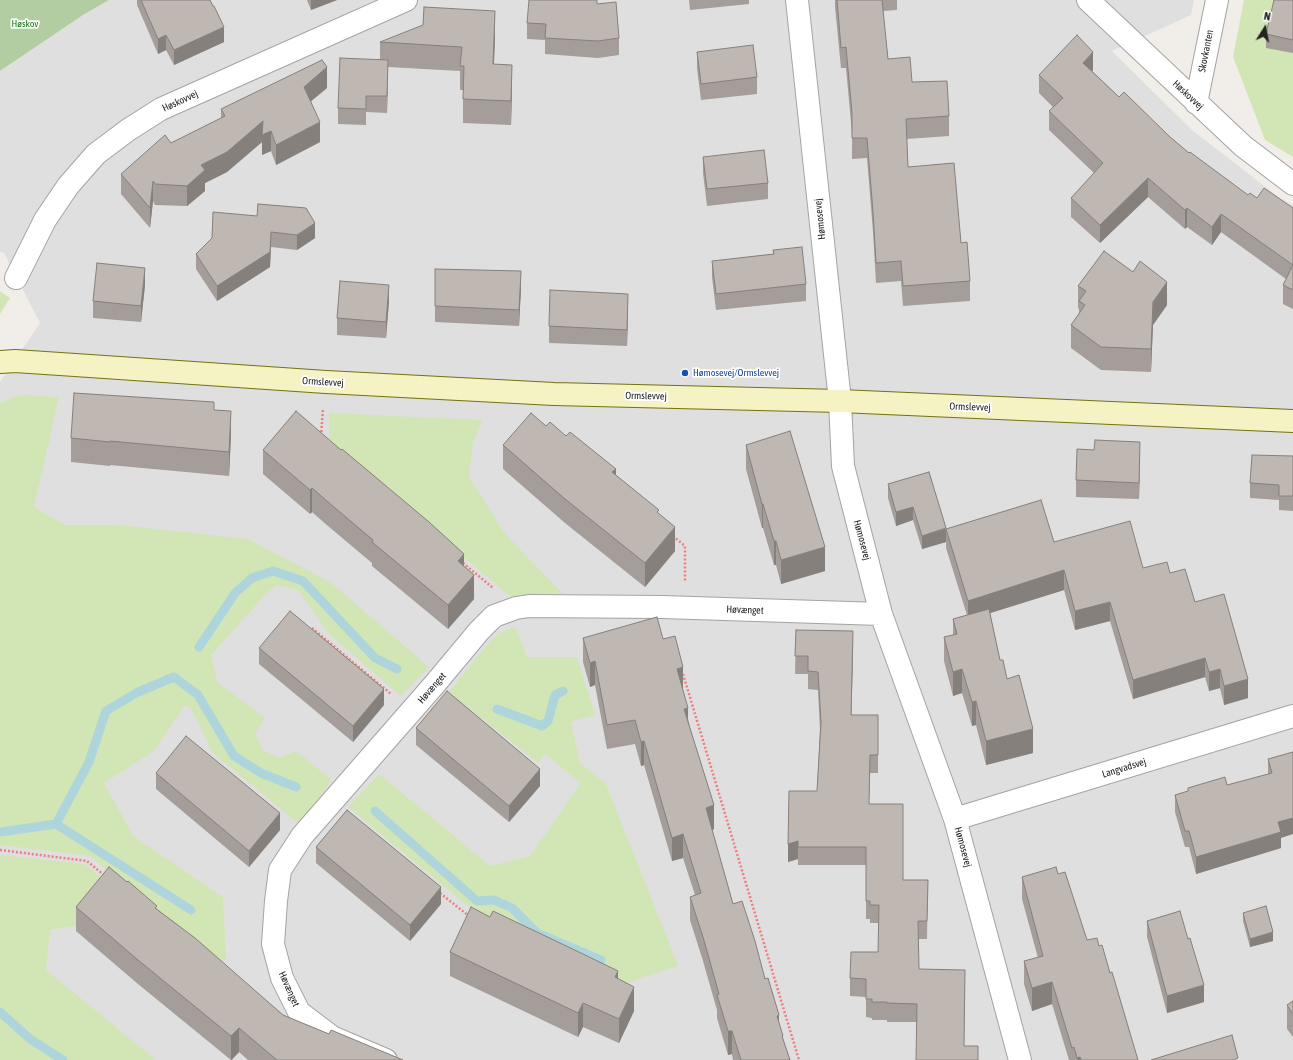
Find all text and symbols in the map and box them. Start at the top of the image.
north arrow [1245,8,1285,48]
text: N [1263,10,1272,23]
park label: Høskov [12,18,38,30]
street label: Skovkanten [1196,29,1216,73]
street label: Høskovvej [1170,78,1206,112]
street label: Høskovvej [160,88,200,114]
street label: Hømosevej [812,198,828,240]
place label: Hømosevej/Ormslevvej [693,367,779,379]
marker: Hømosevej/Ormslevvej [680,368,690,378]
street label: Ormslevvej [302,375,344,389]
street label: Ormslevvej [625,390,667,402]
street label: Ormslevvej [949,400,991,414]
street label: Hømosevej [851,519,873,561]
street label: Høvænget [726,603,764,617]
street label: Høvænget [415,670,449,706]
street label: Langvadsvej [1101,756,1147,780]
street label: Hømosevej [952,826,974,868]
street label: Høvænget [276,970,302,1008]

